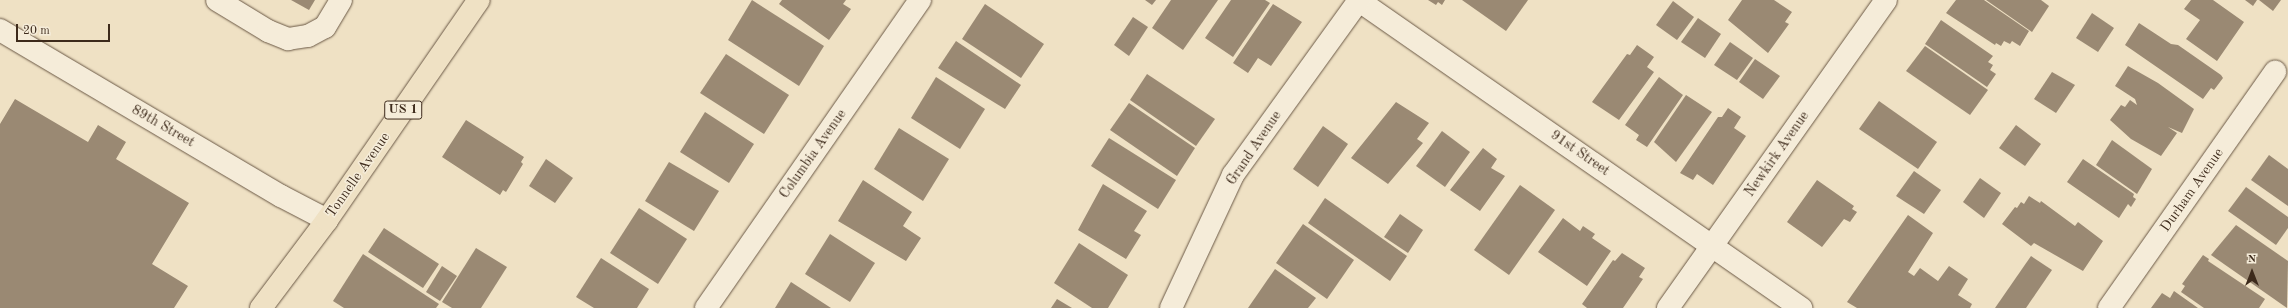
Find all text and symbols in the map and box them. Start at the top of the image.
scale bar [18,16,112,42]
text: 20 m [23,25,50,37]
road number: US 1 [384,99,422,121]
street label: 89th Street [129,101,197,151]
street label: Columbia Avenue [776,106,850,202]
street label: Grand Avenue [1223,108,1285,188]
street label: Newkirk Avenue [1741,108,1813,200]
street label: 91st Street [1547,127,1613,179]
street label: Tonnelle Avenue [322,129,394,221]
street label: Durham Avenue [2157,145,2227,235]
north arrow [2232,252,2272,292]
text: N [2248,254,2256,265]

